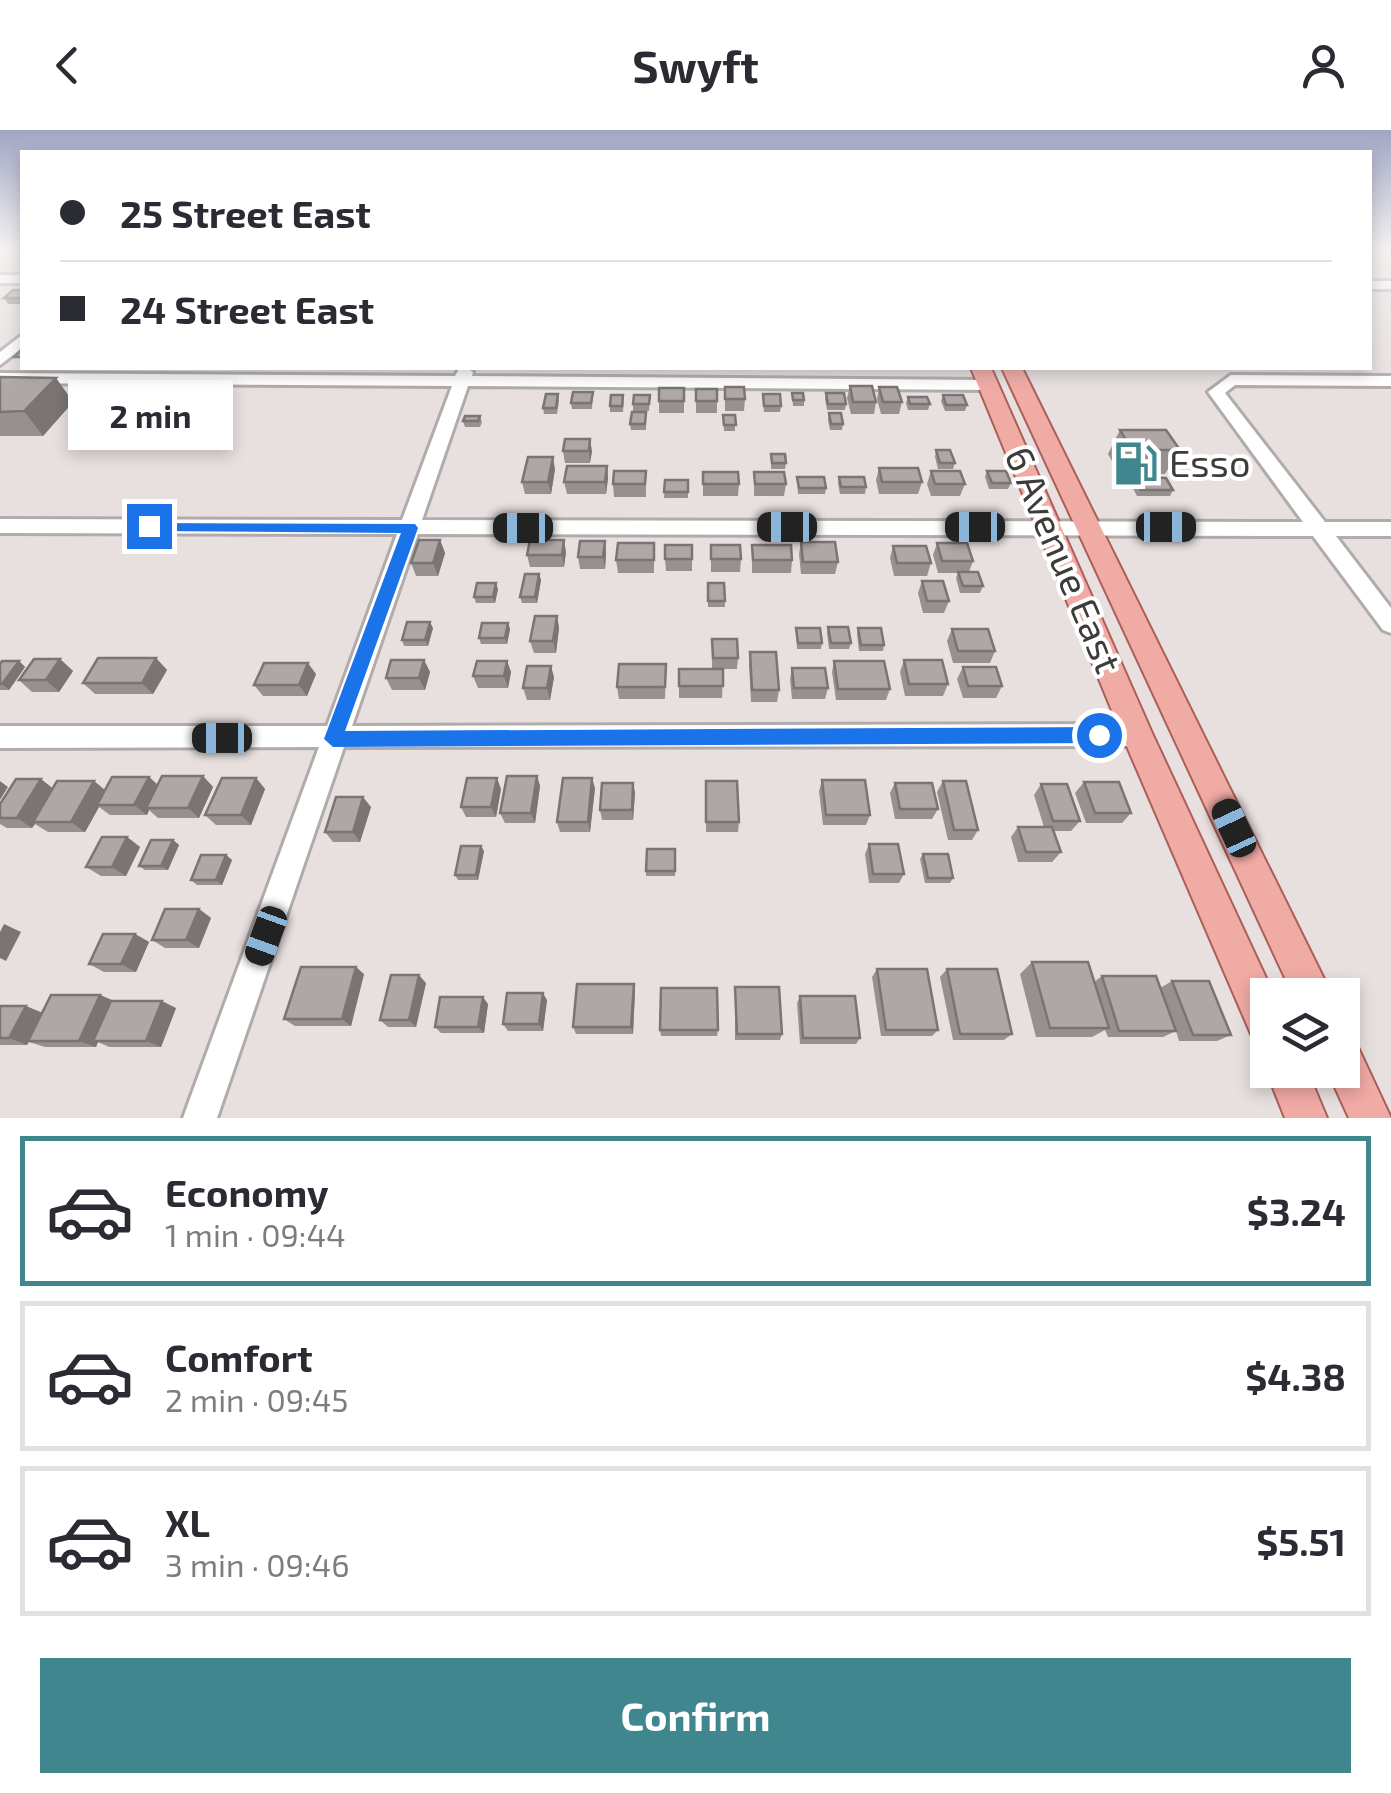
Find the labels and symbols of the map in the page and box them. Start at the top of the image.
callout: 2 min [66,381,232,451]
street label: 6 Avenue East [997,439,1133,679]
place label: Esso [1169,439,1250,485]
fuel station icon: Esso [1112,440,1160,488]
route end [127,504,172,549]
car [757,512,817,542]
car [945,512,1005,542]
car [1136,512,1196,542]
car [493,513,553,543]
route start [1077,713,1122,758]
car [192,723,252,753]
car [1208,794,1260,862]
car [242,903,290,969]

